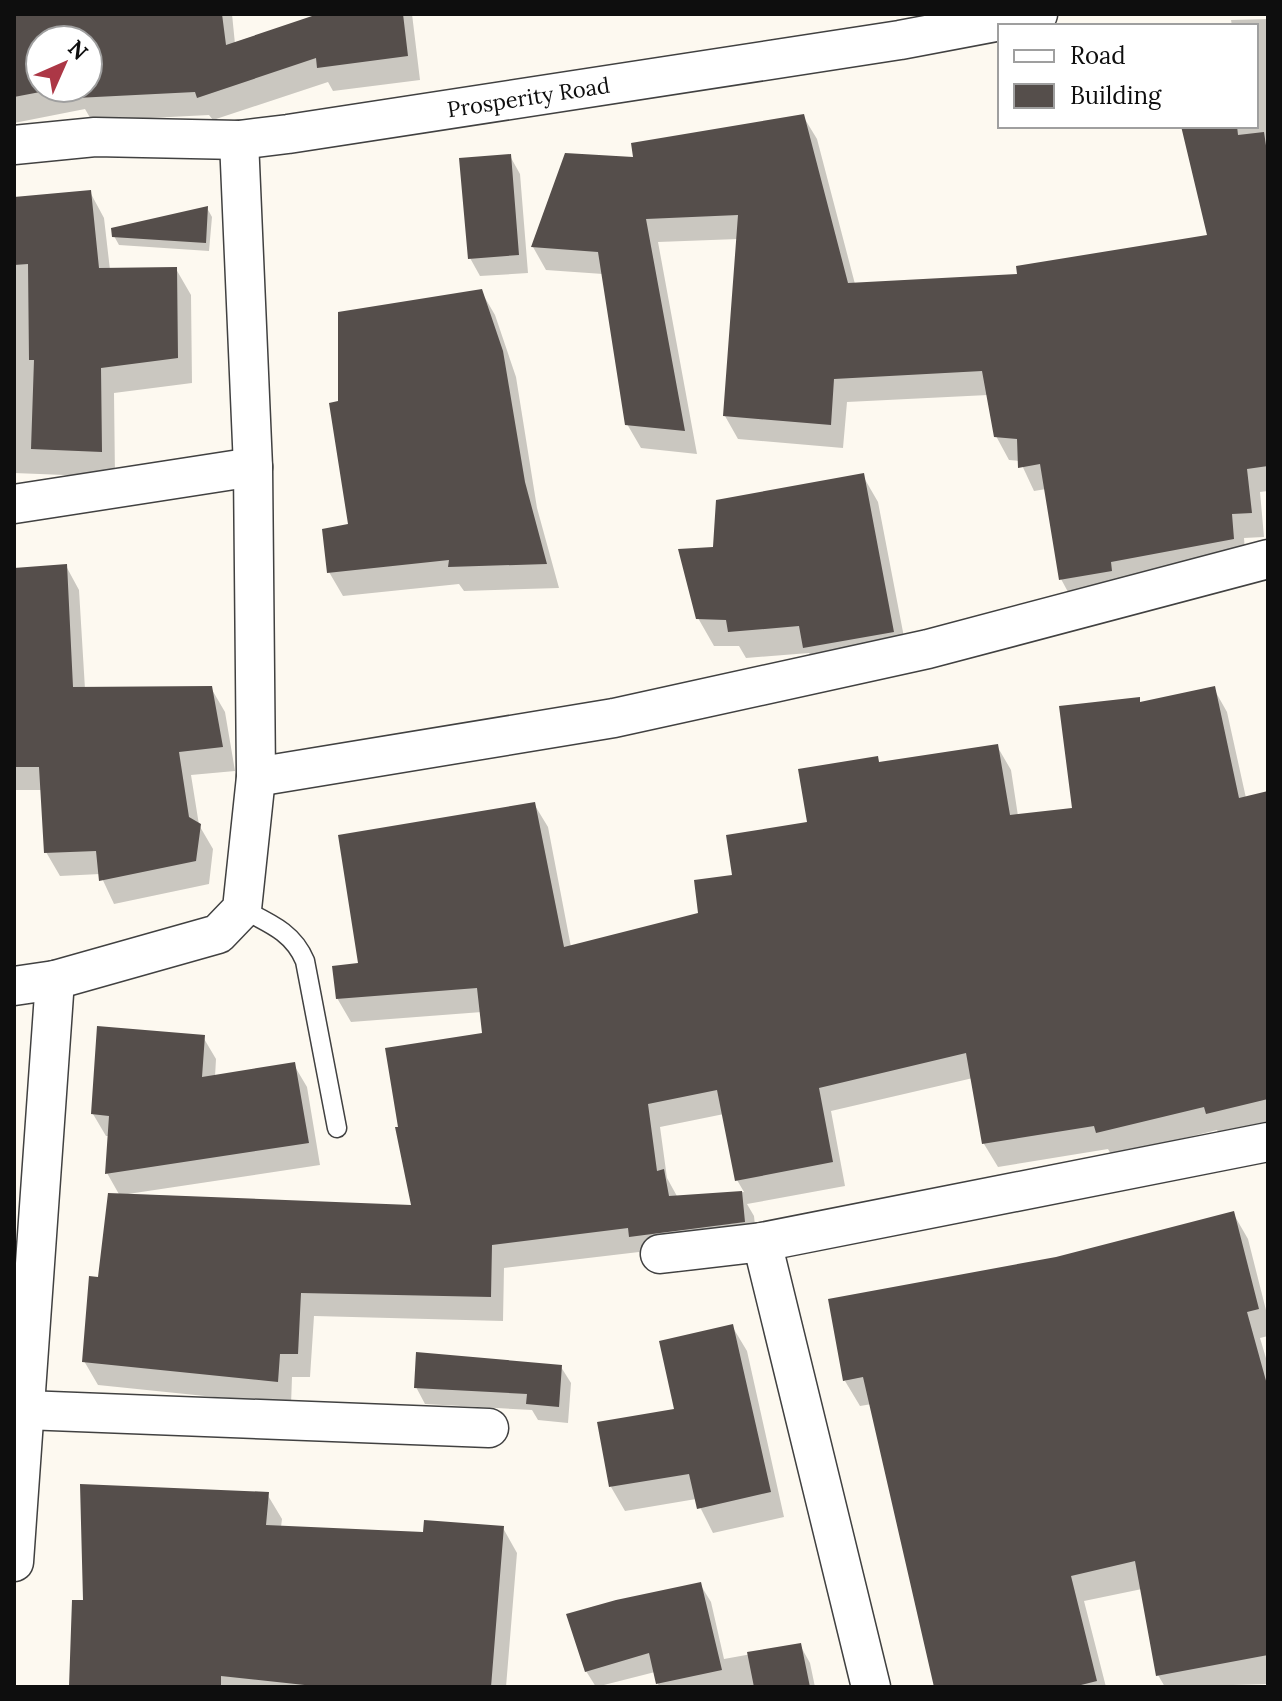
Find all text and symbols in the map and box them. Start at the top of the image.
north arrow [24,24,104,104]
legend [998,24,1258,128]
text: N [62,34,94,66]
text: Road [1070,40,1126,71]
street label: Prosperity Road [445,71,612,123]
text: Building [1070,80,1162,111]

